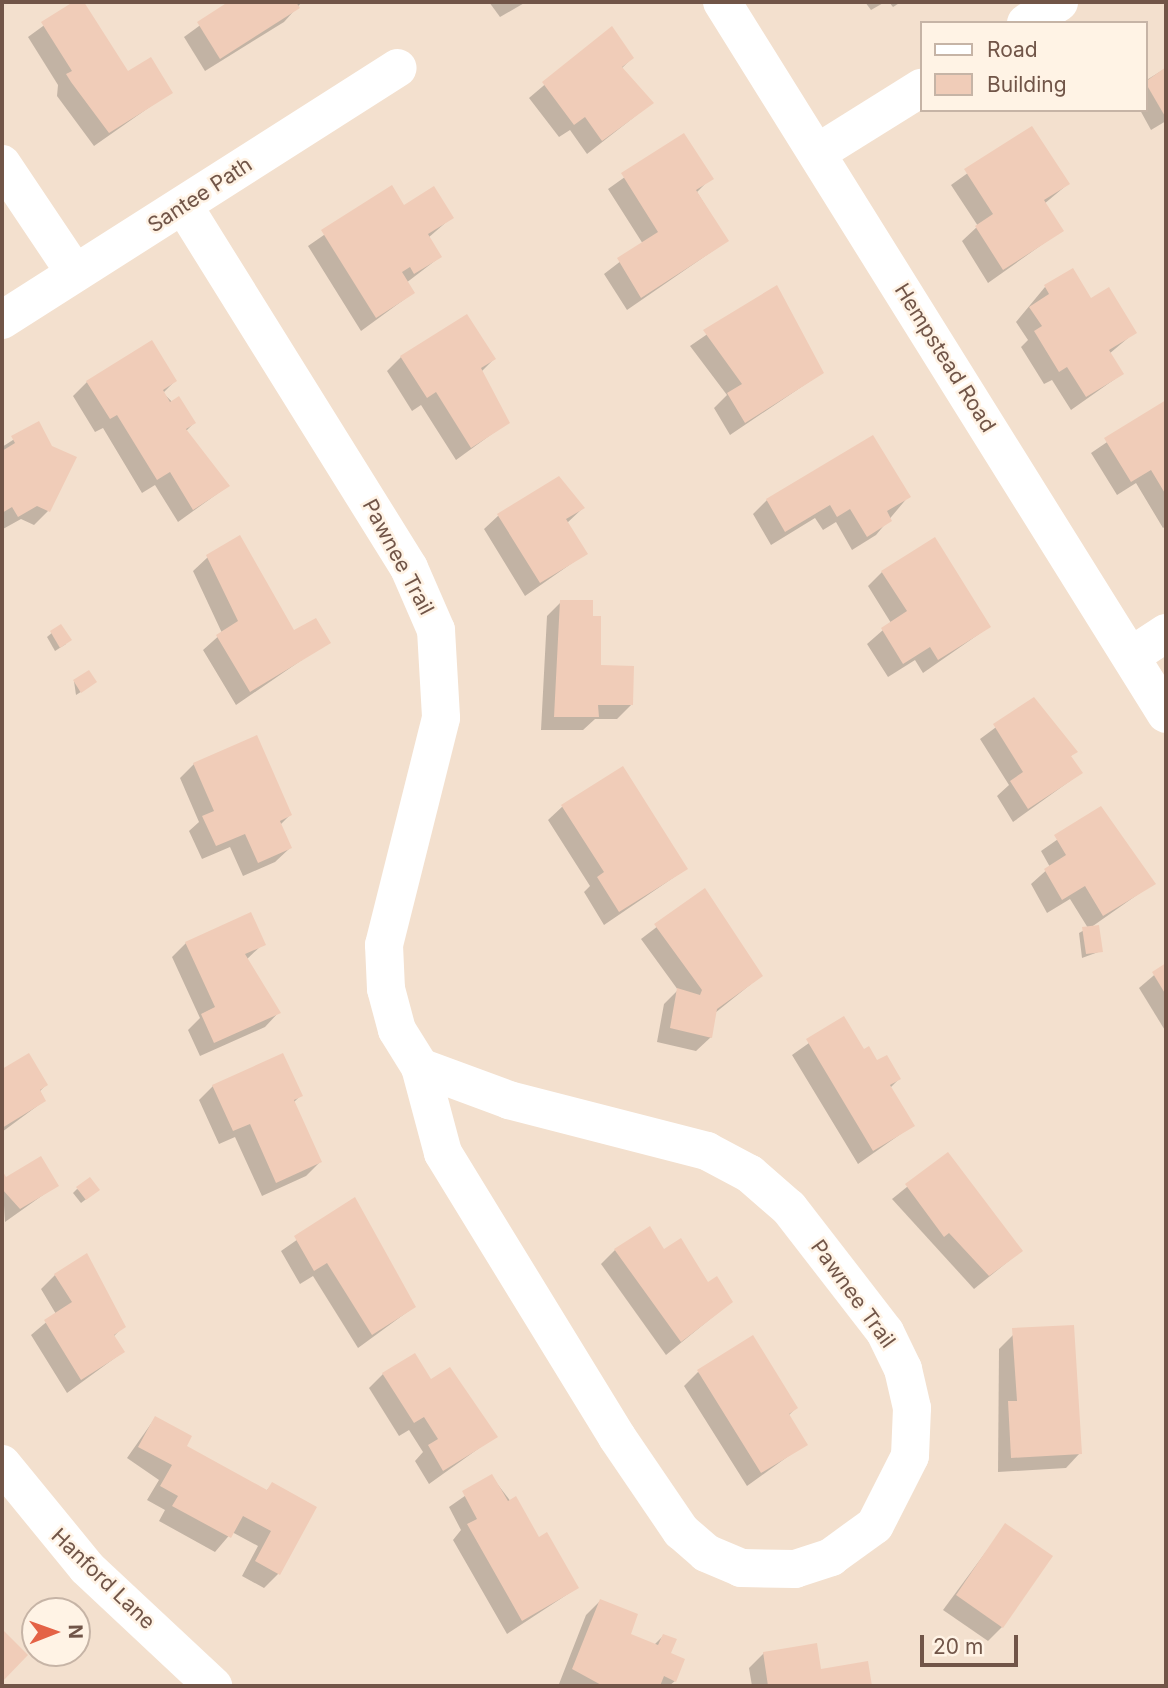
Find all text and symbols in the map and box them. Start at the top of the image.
legend [920,21,1147,112]
text: Road [987,37,1038,62]
text: Building [987,72,1067,97]
street label: Santee Path [143,152,257,238]
street label: Hempstead Road [889,279,1001,437]
street label: Pawnee Trail [357,495,439,619]
street label: Pawnee Trail [805,1235,901,1353]
street label: Hanford Lane [46,1523,160,1635]
north arrow [21,1597,91,1667]
scale bar [923,1622,1021,1666]
text: N [64,1624,87,1639]
text: 20 m [933,1634,983,1659]

